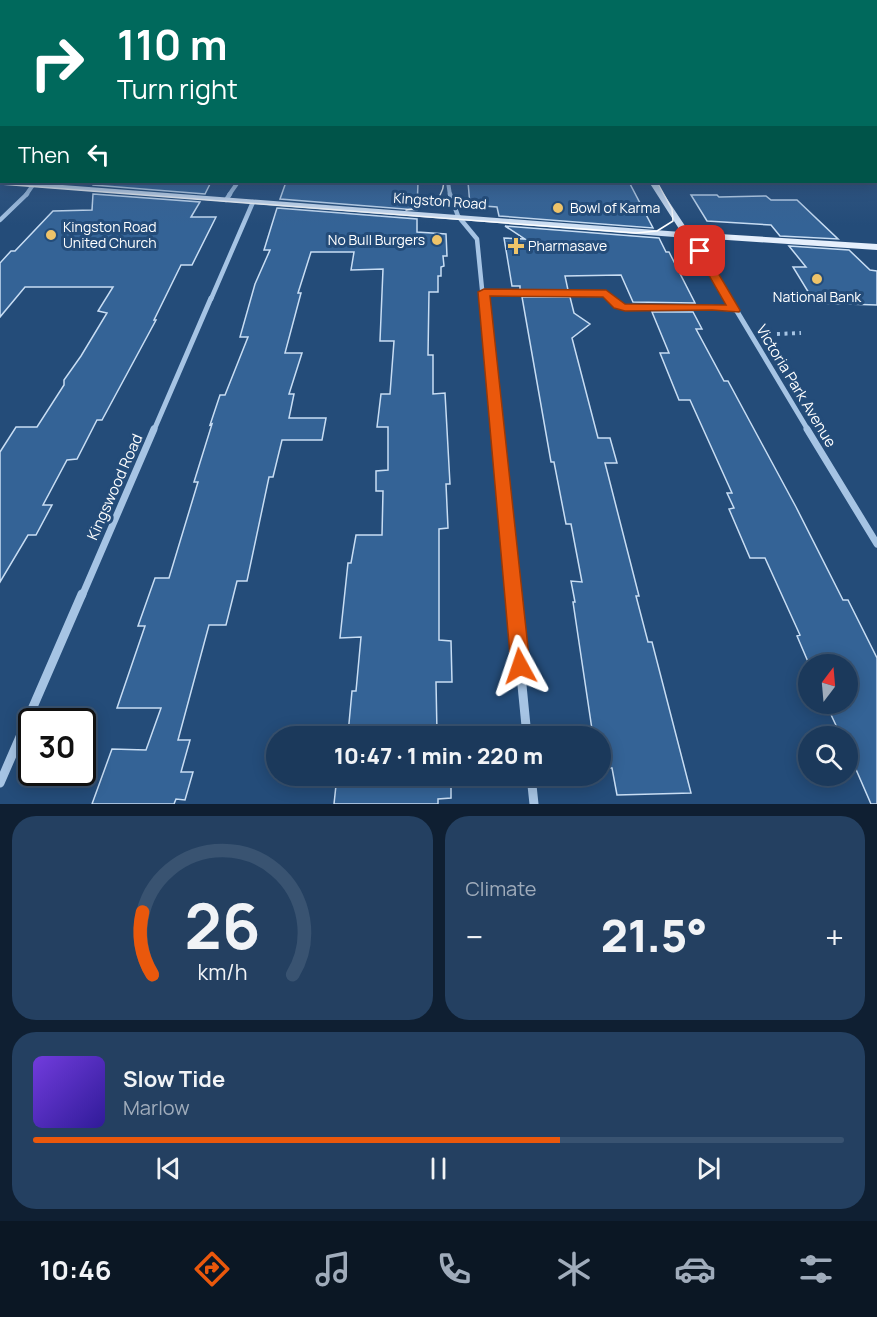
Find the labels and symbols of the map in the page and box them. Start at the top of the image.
street label: Kingston Road [393,188,487,213]
place label: Bowl of Karma [570,198,660,217]
marker: Bowl of Karma [551,201,565,215]
place label: Kingston Road United Church [63,217,157,252]
pin [674,225,725,276]
marker: Kingston Road United Church [44,228,58,242]
place label: No Bull Burgers [328,230,425,249]
marker: No Bull Burgers [430,233,444,247]
place label: Pharmasave [528,236,607,255]
marker: Pharmasave [509,239,523,253]
marker: National Bank [810,272,824,286]
place label: National Bank [773,287,862,306]
street label: Victoria Park Avenue [751,320,842,451]
street label: Kingswood Road [82,430,147,543]
position arrow [488,634,552,698]
north arrow [798,654,858,714]
speed limit sign: 30 [18,708,96,786]

